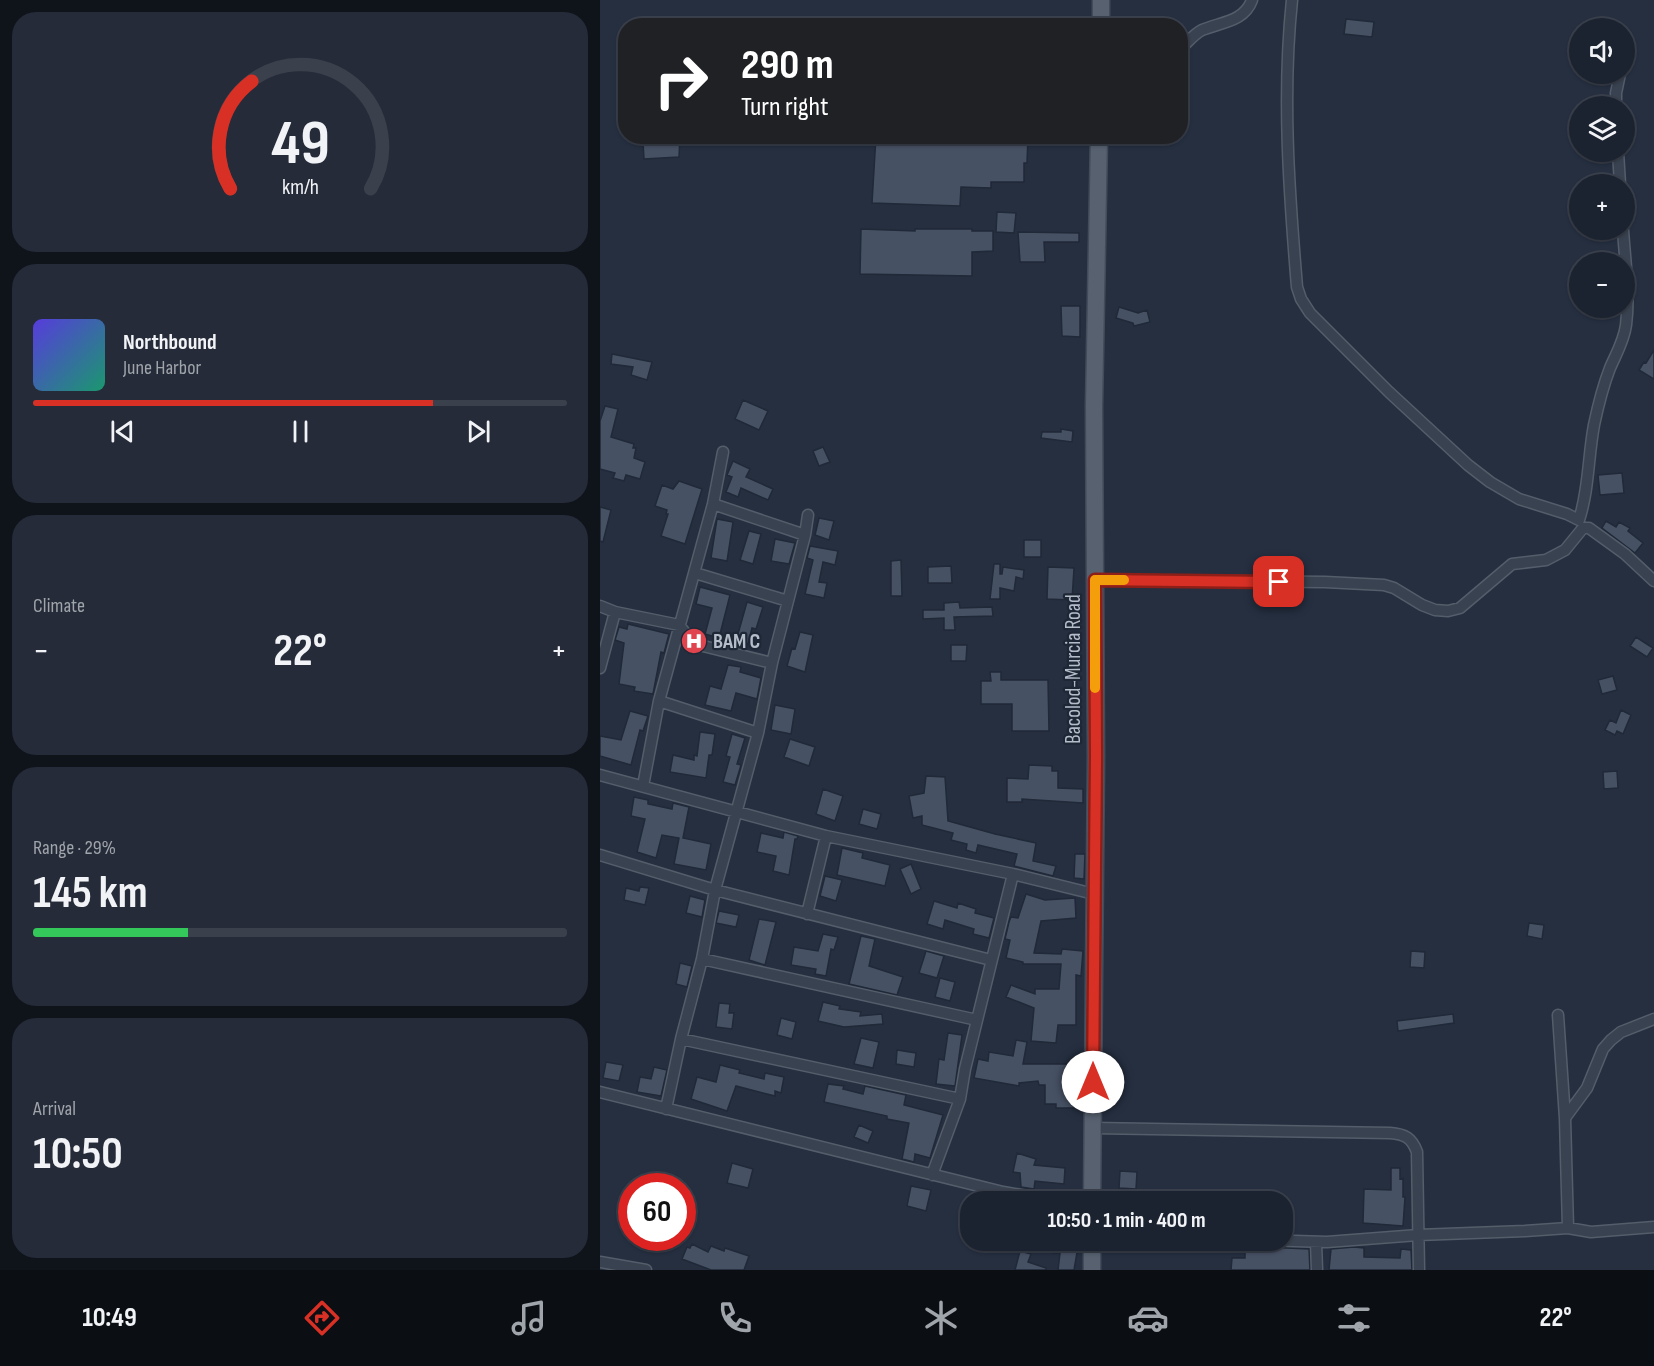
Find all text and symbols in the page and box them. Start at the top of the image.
map controls [1569,18,1635,318]
button: sound [1569,18,1635,84]
text: 290 m [741,40,834,91]
icon: right [642,42,720,120]
text: Turn right [741,91,828,123]
button: layers [1569,96,1635,162]
text: 49 [271,107,329,182]
button: + [1569,174,1635,240]
text: km/h [281,175,319,200]
button: − [1569,252,1635,318]
text: Northbound [123,329,217,356]
text: June Harbor [123,356,201,380]
icon: previous [106,415,139,448]
icon: pause [284,415,317,448]
icon: next [462,415,495,448]
pin [1253,556,1304,607]
icon: arrive [1262,565,1295,598]
text: Climate [33,594,85,618]
street label: Bacolod-Murcia Road [1061,594,1086,744]
text: 22° [273,624,327,679]
hospital icon: BAM C [679,626,709,656]
place label: BAM C [713,629,760,654]
text: − [33,631,49,671]
text: + [551,631,567,671]
text: Range · 29% [33,836,116,860]
text: 145 km [33,866,148,921]
position arrow [1061,1050,1125,1114]
text: Arrival [33,1097,76,1121]
text: 10:50 [33,1127,123,1182]
speed limit sign: 60 [618,1173,696,1251]
text: 10:50 · 1 min · 400 m [1047,1207,1206,1234]
icon: directions [301,1297,343,1339]
icon: music [508,1297,550,1339]
icon: phone [714,1297,756,1339]
icon: climate [920,1297,962,1339]
icon: car [1127,1297,1169,1339]
icon: filters [1333,1297,1375,1339]
text: 10:49 [82,1302,137,1334]
text: 22° [1540,1302,1572,1334]

